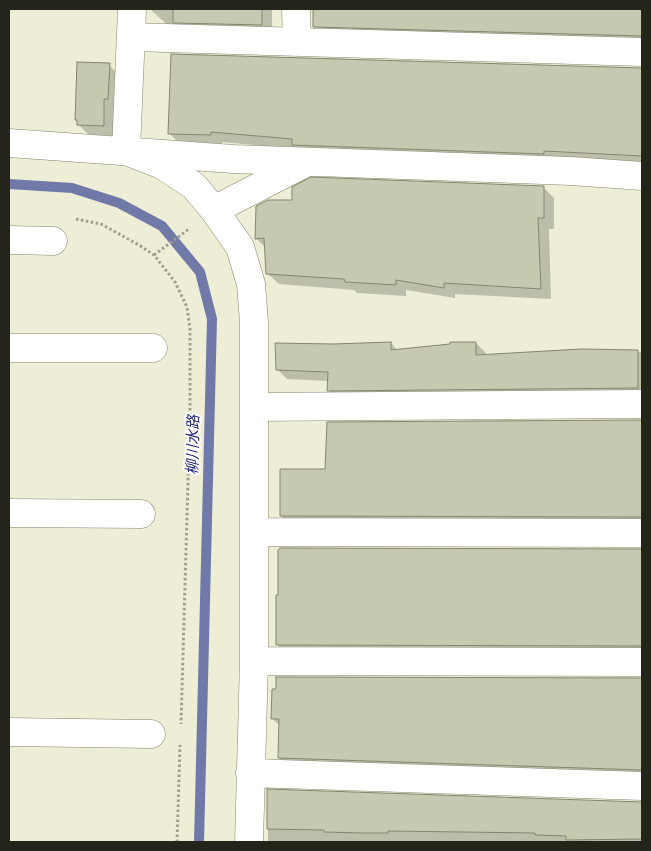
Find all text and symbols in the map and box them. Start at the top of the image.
water label: 柳川水路 [184,415,204,475]

